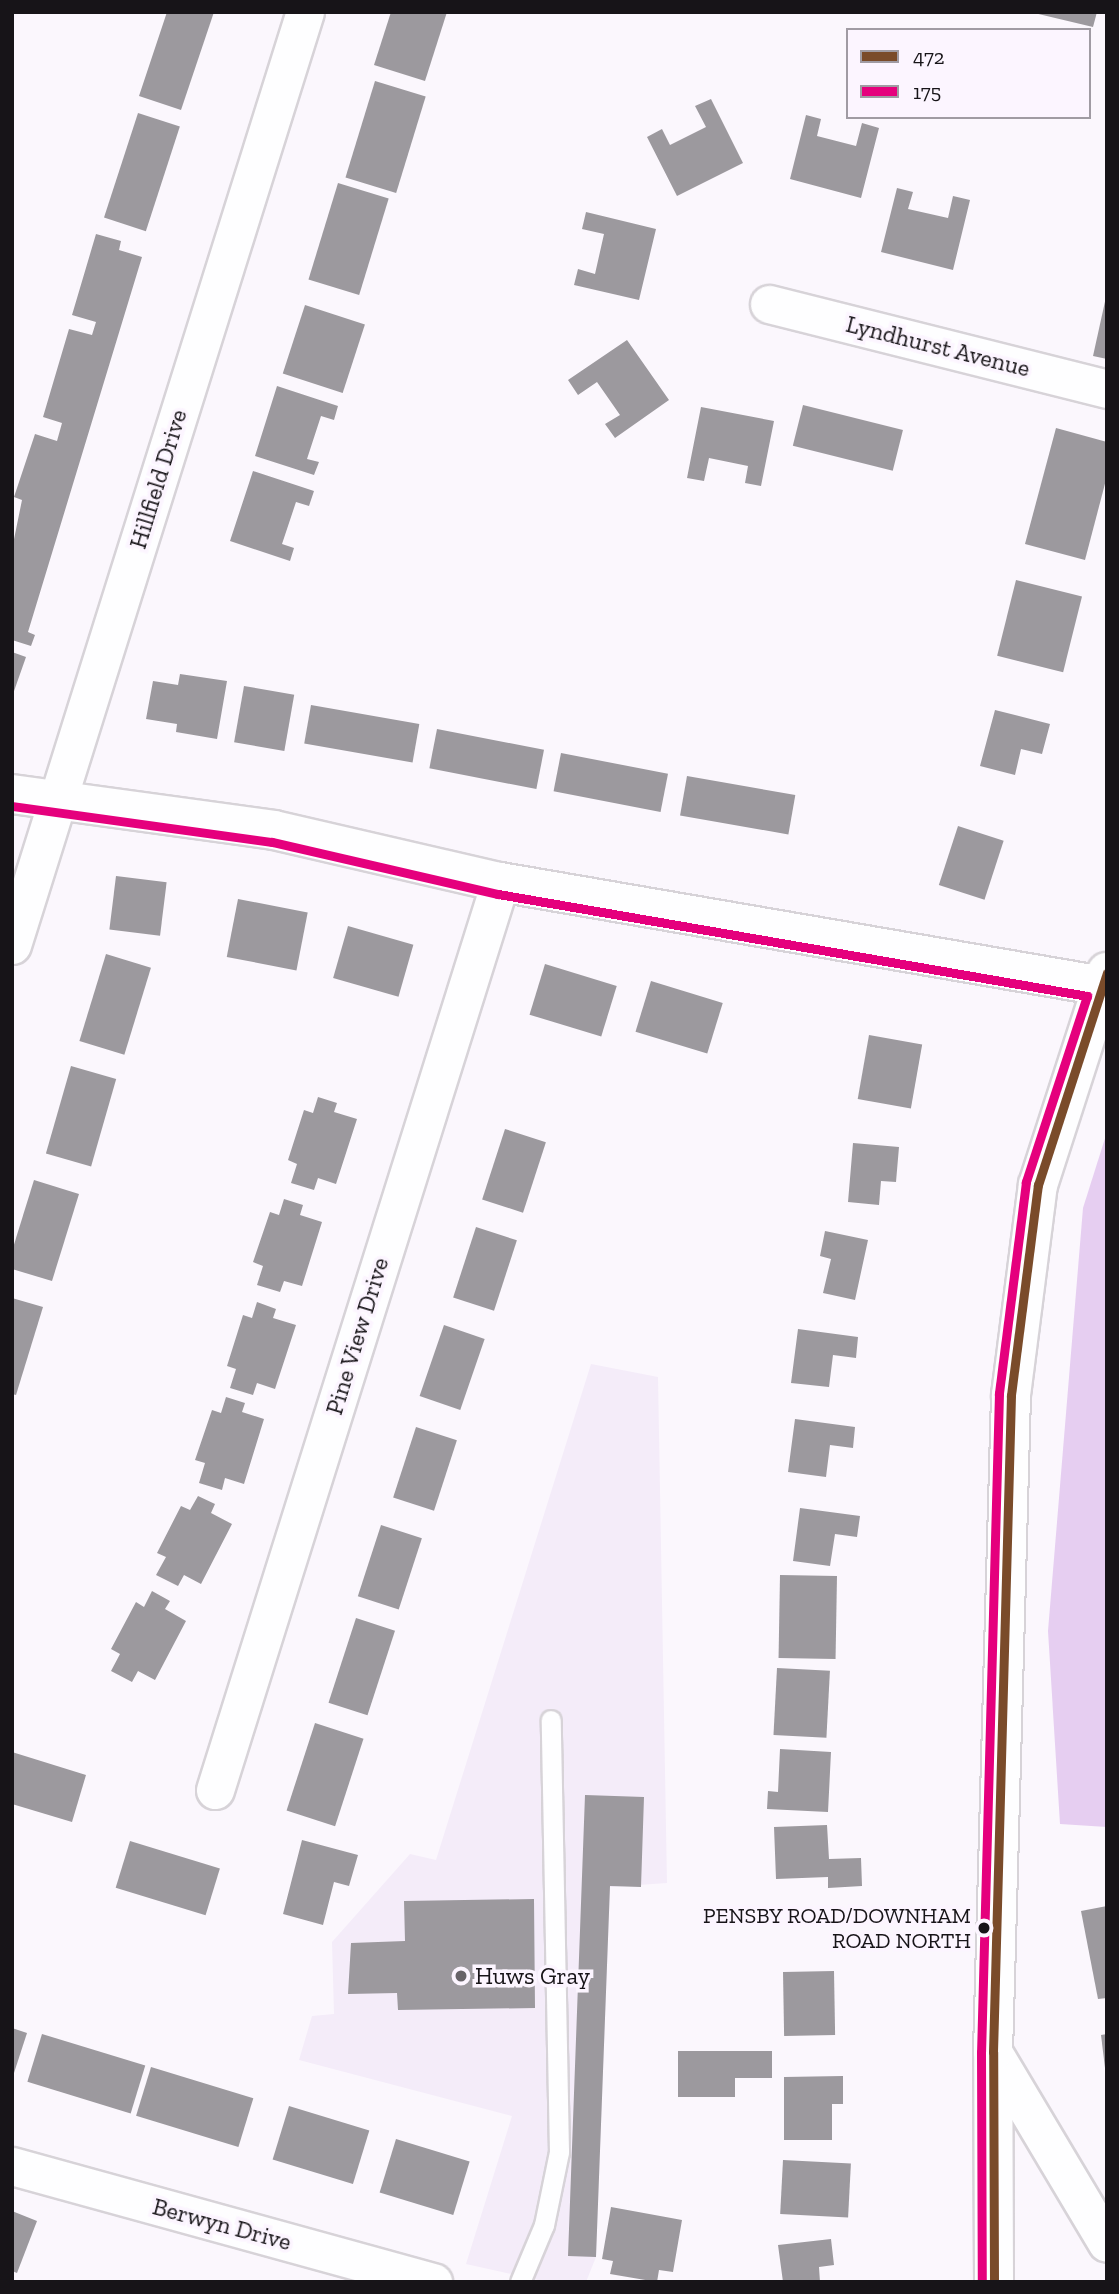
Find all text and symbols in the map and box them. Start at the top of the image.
legend [846,28,1091,119]
text: 472 [913,44,945,69]
text: 175 [913,79,941,104]
street label: Lyndhurst Avenue [843,309,1033,383]
street label: Hillfield Drive [123,406,193,552]
street label: Pine View Drive [319,1253,395,1419]
place label: PENSBY ROAD/DOWNHAM ROAD NORTH [702,1902,971,1954]
marker: PENSBY ROAD/DOWNHAM ROAD NORTH [977,1921,991,1935]
place label: Huws Gray [475,1962,590,1990]
marker: Huws Gray [453,1968,469,1984]
street label: Berwyn Drive [150,2192,294,2256]

